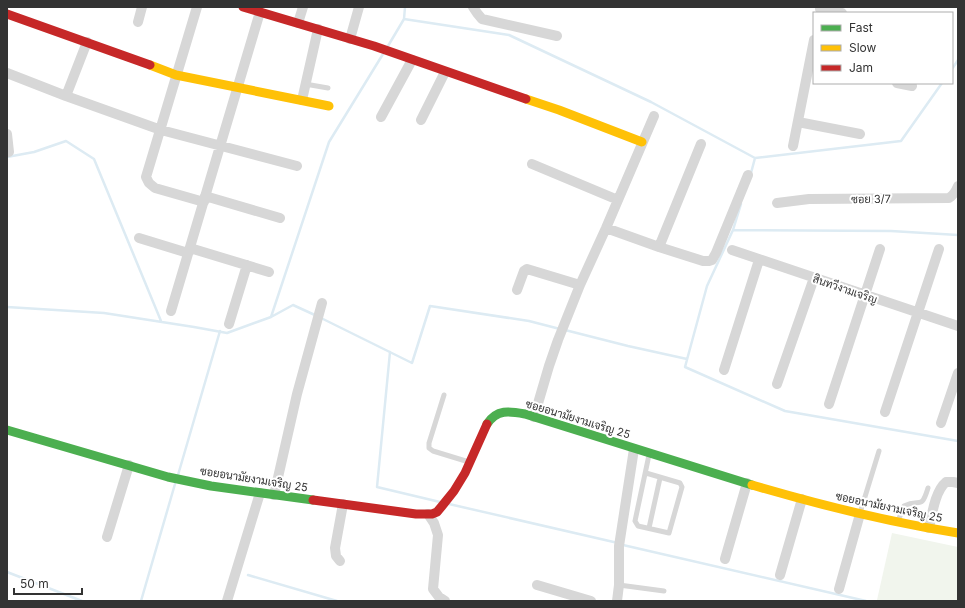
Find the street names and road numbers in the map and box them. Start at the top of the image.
street label: ซอย 3/7 [851,192,891,206]
street label: สินทวีงามเจริญ [811,270,879,307]
street label: ซอยอนามัยงามเจริญ 25 [524,396,632,442]
street label: ซอยอนามัยงามเจริญ 25 [199,464,309,494]
street label: ซอยอนามัยงามเจริญ 25 [834,489,944,525]

